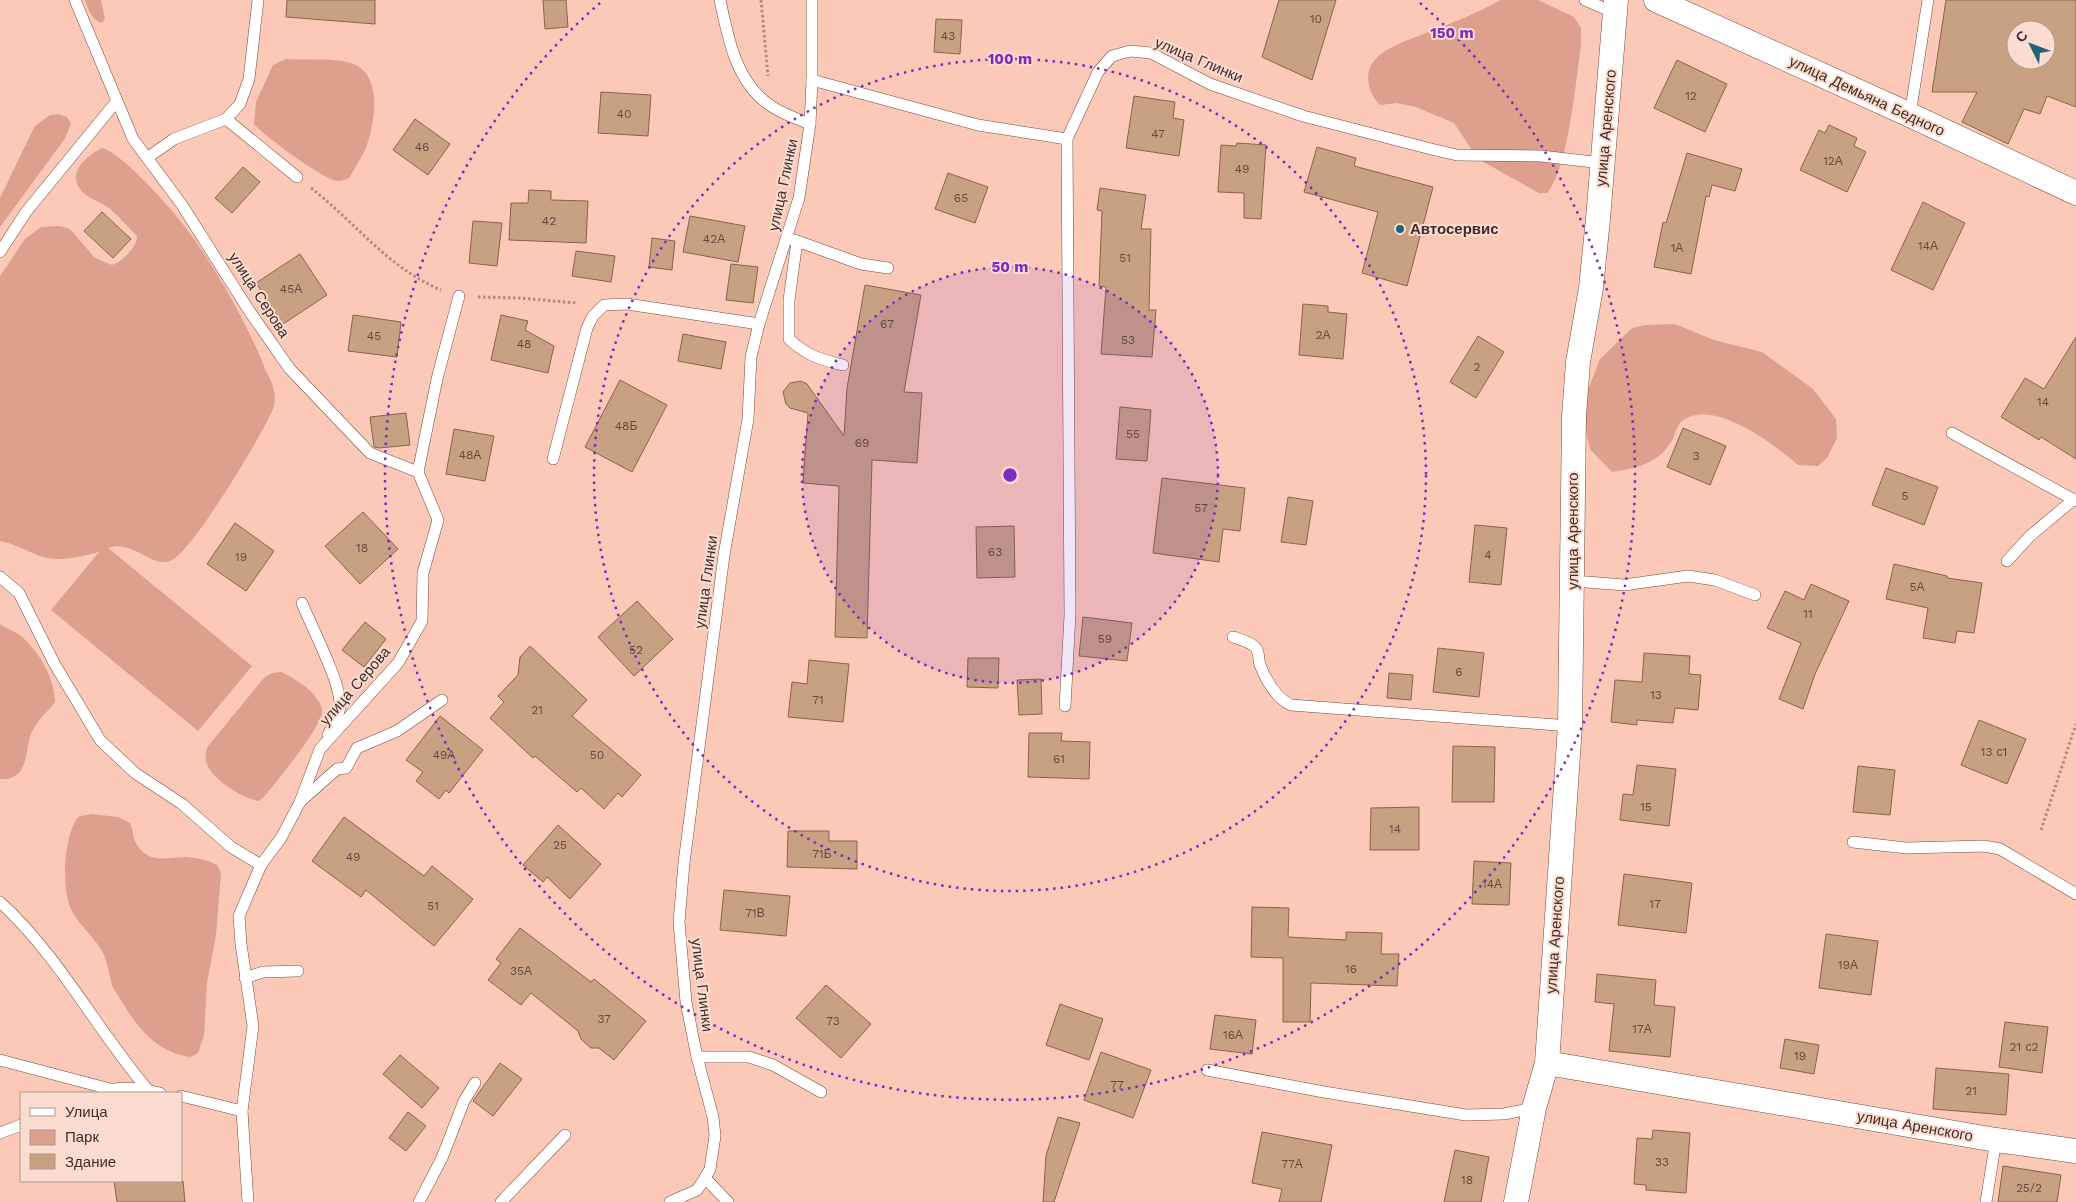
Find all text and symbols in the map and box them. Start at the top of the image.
house number: 10 [1310,12,1322,26]
north arrow [2006,20,2056,70]
text: 150 m [1430,24,1474,42]
text: С [2012,27,2031,45]
house number: 43 [941,29,955,43]
street label: улица Глинки [1152,33,1246,87]
text: 100 m [988,50,1032,68]
street label: улица Демьяна Бедного [1786,52,1948,140]
street label: улица Аренского [1592,69,1620,187]
house number: 12 [1685,89,1697,103]
house number: 40 [617,107,631,121]
house number: 47 [1151,127,1165,141]
street label: улица Глинки [764,137,802,233]
house number: 46 [415,140,429,154]
house number: 12А [1823,154,1843,168]
house number: 49 [1235,162,1249,176]
house number: 65 [954,191,968,205]
house number: 42 [542,214,556,228]
place label: Автосервис [1410,220,1499,238]
marker: Автосервис [1394,223,1406,235]
house number: 42А [703,232,725,246]
house number: 14А [1918,239,1938,253]
house number: 1А [1671,241,1683,255]
street label: улица Серова [225,249,294,342]
house number: 51 [1119,251,1131,265]
text: 50 m [992,258,1028,276]
house number: 45А [280,282,302,296]
house number: 67 [880,317,894,331]
house number: 2А [1316,328,1331,342]
house number: 45 [367,329,381,343]
house number: 53 [1121,333,1135,347]
house number: 48 [517,337,531,351]
house number: 2 [1474,360,1481,374]
house number: 14 [2037,395,2049,409]
house number: 48Б [615,419,637,433]
house number: 55 [1126,427,1140,441]
house number: 69 [855,436,869,450]
house number: 48А [459,448,481,462]
house number: 3 [1693,449,1700,463]
centre of rings [1001,466,1019,484]
street label: улица Аренского [1564,472,1582,590]
house number: 5 [1902,489,1909,503]
house number: 57 [1194,501,1208,515]
street label: улица Глинки [691,534,721,630]
house number: 18 [356,541,368,555]
house number: 63 [988,545,1002,559]
house number: 4 [1484,548,1492,562]
house number: 19 [235,550,247,564]
house number: 5А [1910,580,1925,594]
house number: 11 [1803,607,1813,621]
house number: 59 [1098,632,1112,646]
street label: улица Серова [316,642,394,729]
house number: 52 [629,643,643,657]
house number: 6 [1455,665,1463,679]
house number: 13 [1650,688,1662,702]
house number: 71 [812,693,824,707]
house number: 21 [531,703,543,717]
house number: 13 с1 [1981,745,2007,759]
house number: 49А [433,748,455,762]
house number: 50 [590,748,604,762]
house number: 61 [1053,752,1065,766]
house number: 15 [1640,800,1652,814]
house number: 14 [1389,822,1401,836]
house number: 25 [553,838,567,852]
house number: 71Б [812,847,832,861]
house number: 49 [346,850,360,864]
street label: улица Аренского [1542,876,1568,994]
house number: 14А [1482,877,1502,891]
house number: 17 [1649,897,1661,911]
house number: 51 [427,899,439,913]
house number: 71В [745,906,765,920]
street label: улица Глинки [687,937,717,1033]
house number: 19А [1838,958,1858,972]
house number: 16 [1345,962,1357,976]
house number: 35А [510,964,532,978]
house number: 37 [597,1012,611,1026]
house number: 73 [826,1014,840,1028]
house number: 17А [1632,1022,1652,1036]
house number: 16А [1223,1028,1243,1042]
house number: 21 с2 [2010,1040,2038,1054]
house number: 19 [1794,1049,1806,1063]
house number: 77 [1110,1078,1124,1092]
house number: 21 [1965,1084,1977,1098]
legend [20,1092,182,1182]
text: Улица [65,1103,108,1121]
street label: улица Аренского [1856,1107,1974,1145]
text: Парк [65,1128,99,1146]
text: Здание [65,1153,116,1171]
house number: 33 [1655,1155,1669,1169]
house number: 77А [1281,1157,1303,1171]
house number: 18 [1461,1173,1473,1187]
house number: 25/2 [2016,1181,2042,1195]

